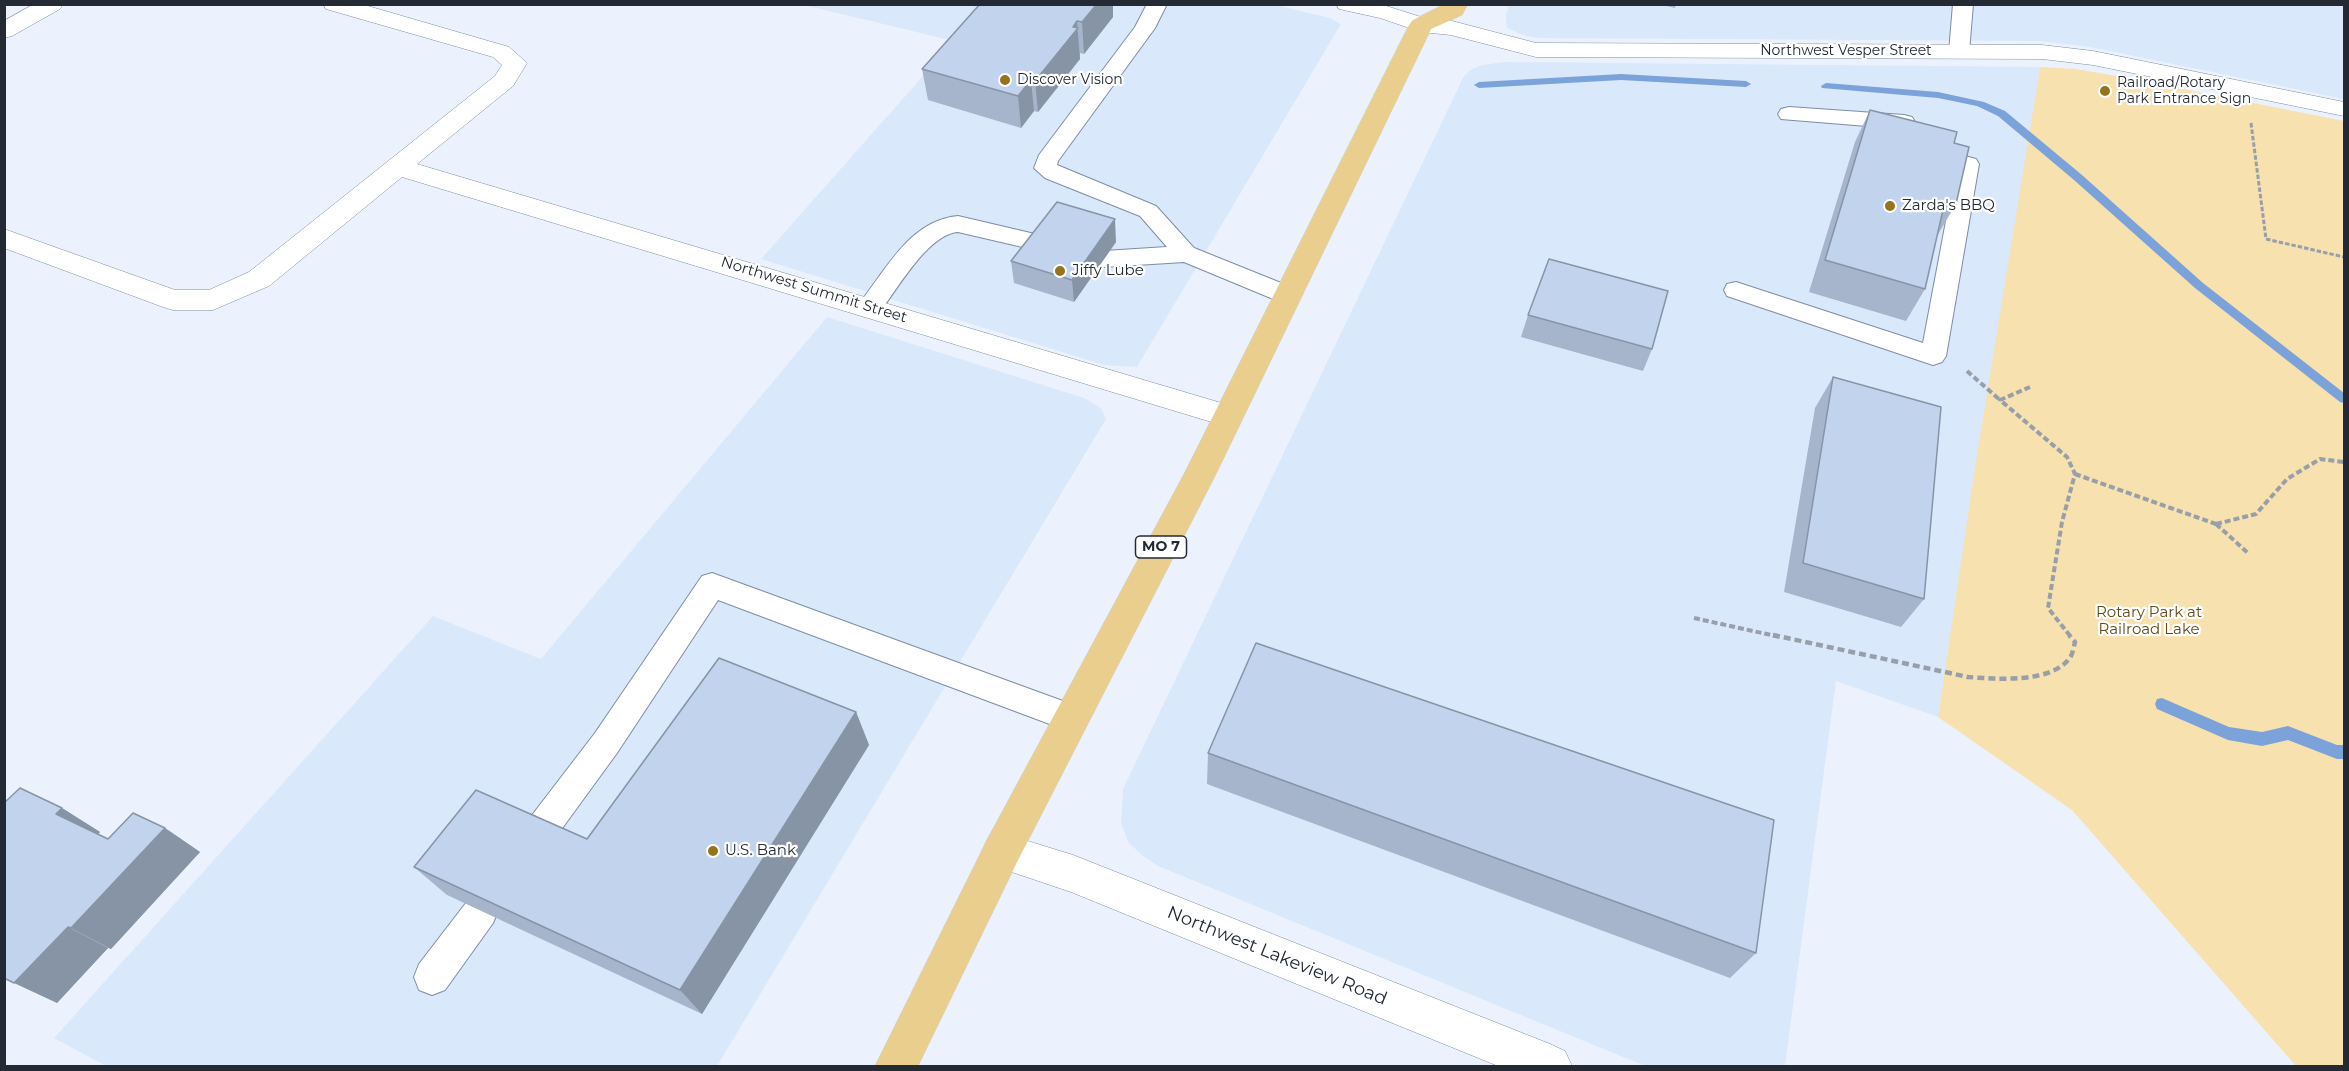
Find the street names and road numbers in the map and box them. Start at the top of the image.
street label: Northwest Vesper Street [1760,43,1932,59]
street label: Northwest Summit Street [719,253,909,327]
road number: MO 7 [1136,536,1186,558]
street label: Northwest Lakeview Road [1164,902,1390,1010]

